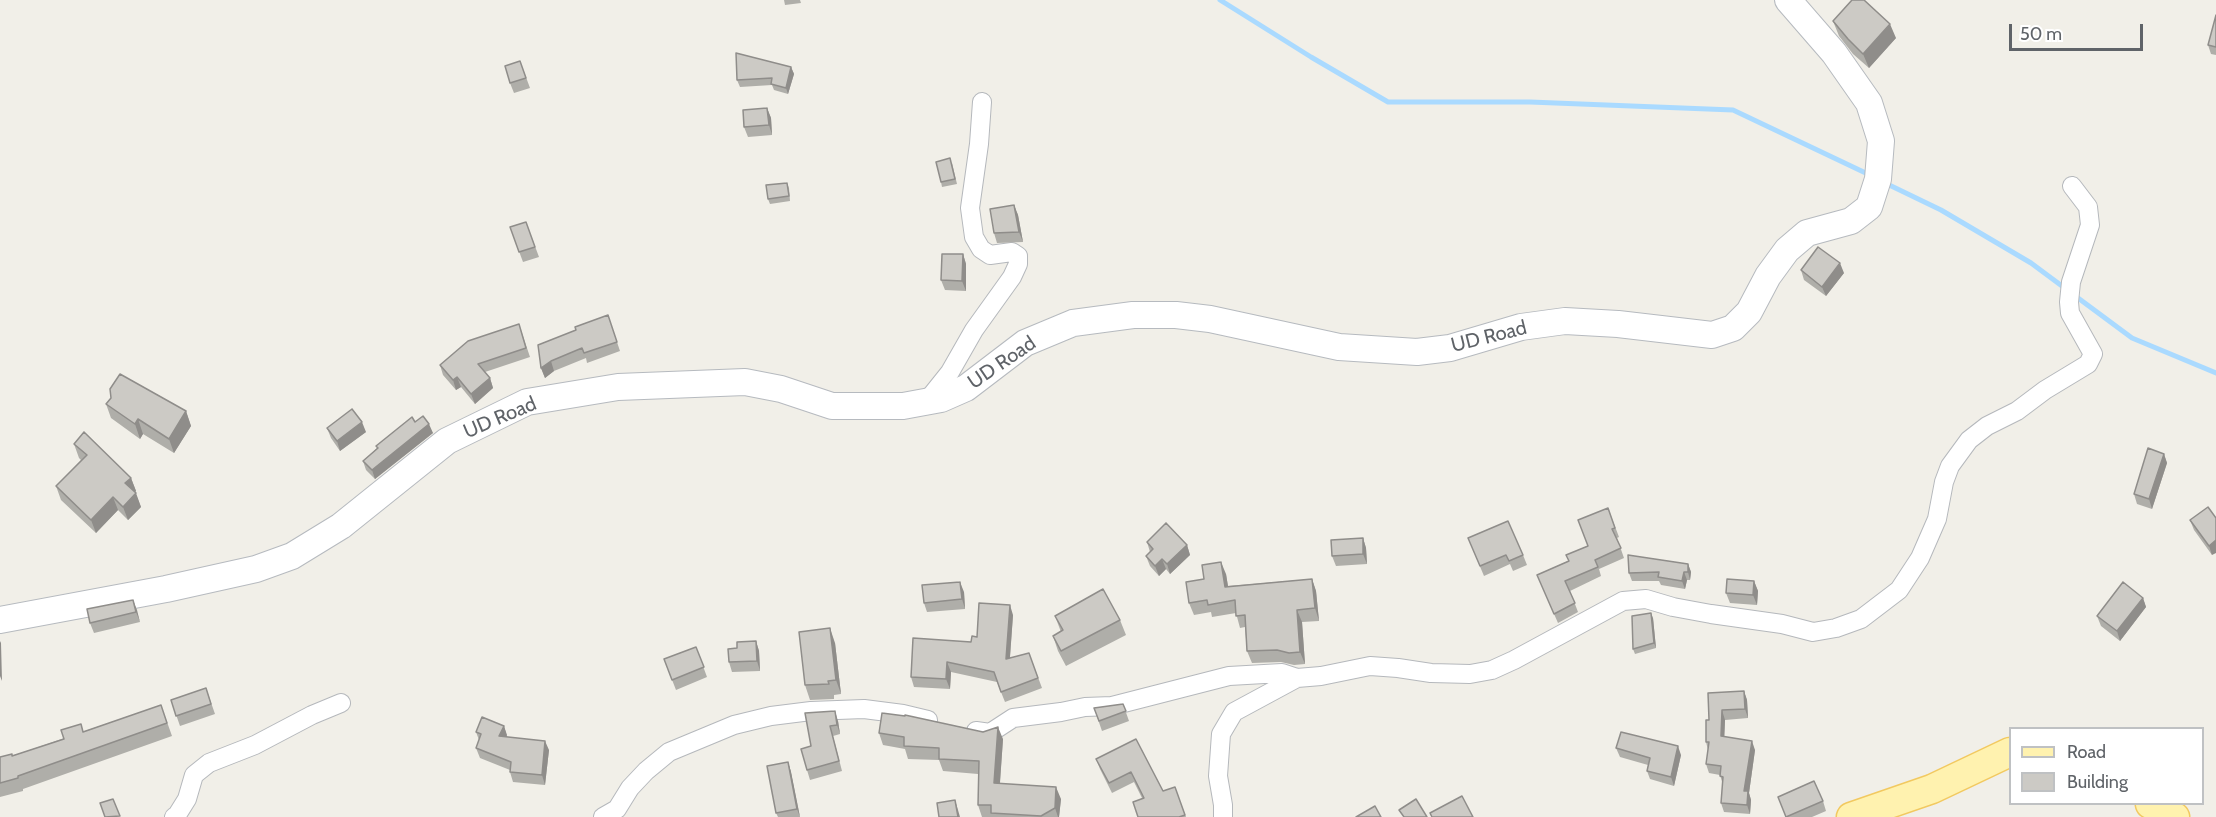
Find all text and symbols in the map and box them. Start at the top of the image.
scale bar [2012,12,2146,50]
text: 50 m [2020,23,2062,45]
street label: UD Road [1449,316,1529,358]
street label: UD Road [963,332,1041,394]
street label: UD Road [460,392,540,444]
legend [2009,727,2204,805]
text: Road [2067,741,2106,763]
text: Building [2067,771,2128,793]

